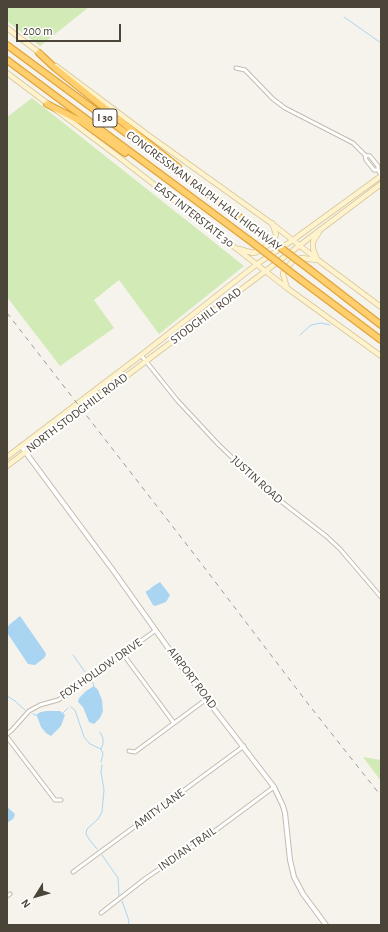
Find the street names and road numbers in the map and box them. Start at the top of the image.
road number: I 30 [93,109,117,127]
street label: CONGRESSMAN RALPH HALL HIGHWAY [123,128,285,254]
street label: EAST INTERSTATE 30 [151,179,237,251]
street label: STODGHILL ROAD [168,285,244,347]
street label: NORTH STODGHILL ROAD [23,370,131,456]
street label: JUSTIN ROAD [228,453,286,507]
street label: FOX HOLLOW DRIVE [57,635,145,703]
street label: AIRPORT ROAD [164,644,220,712]
street label: AMITY LANE [131,786,187,832]
street label: INDIAN TRAIL [155,824,219,874]

